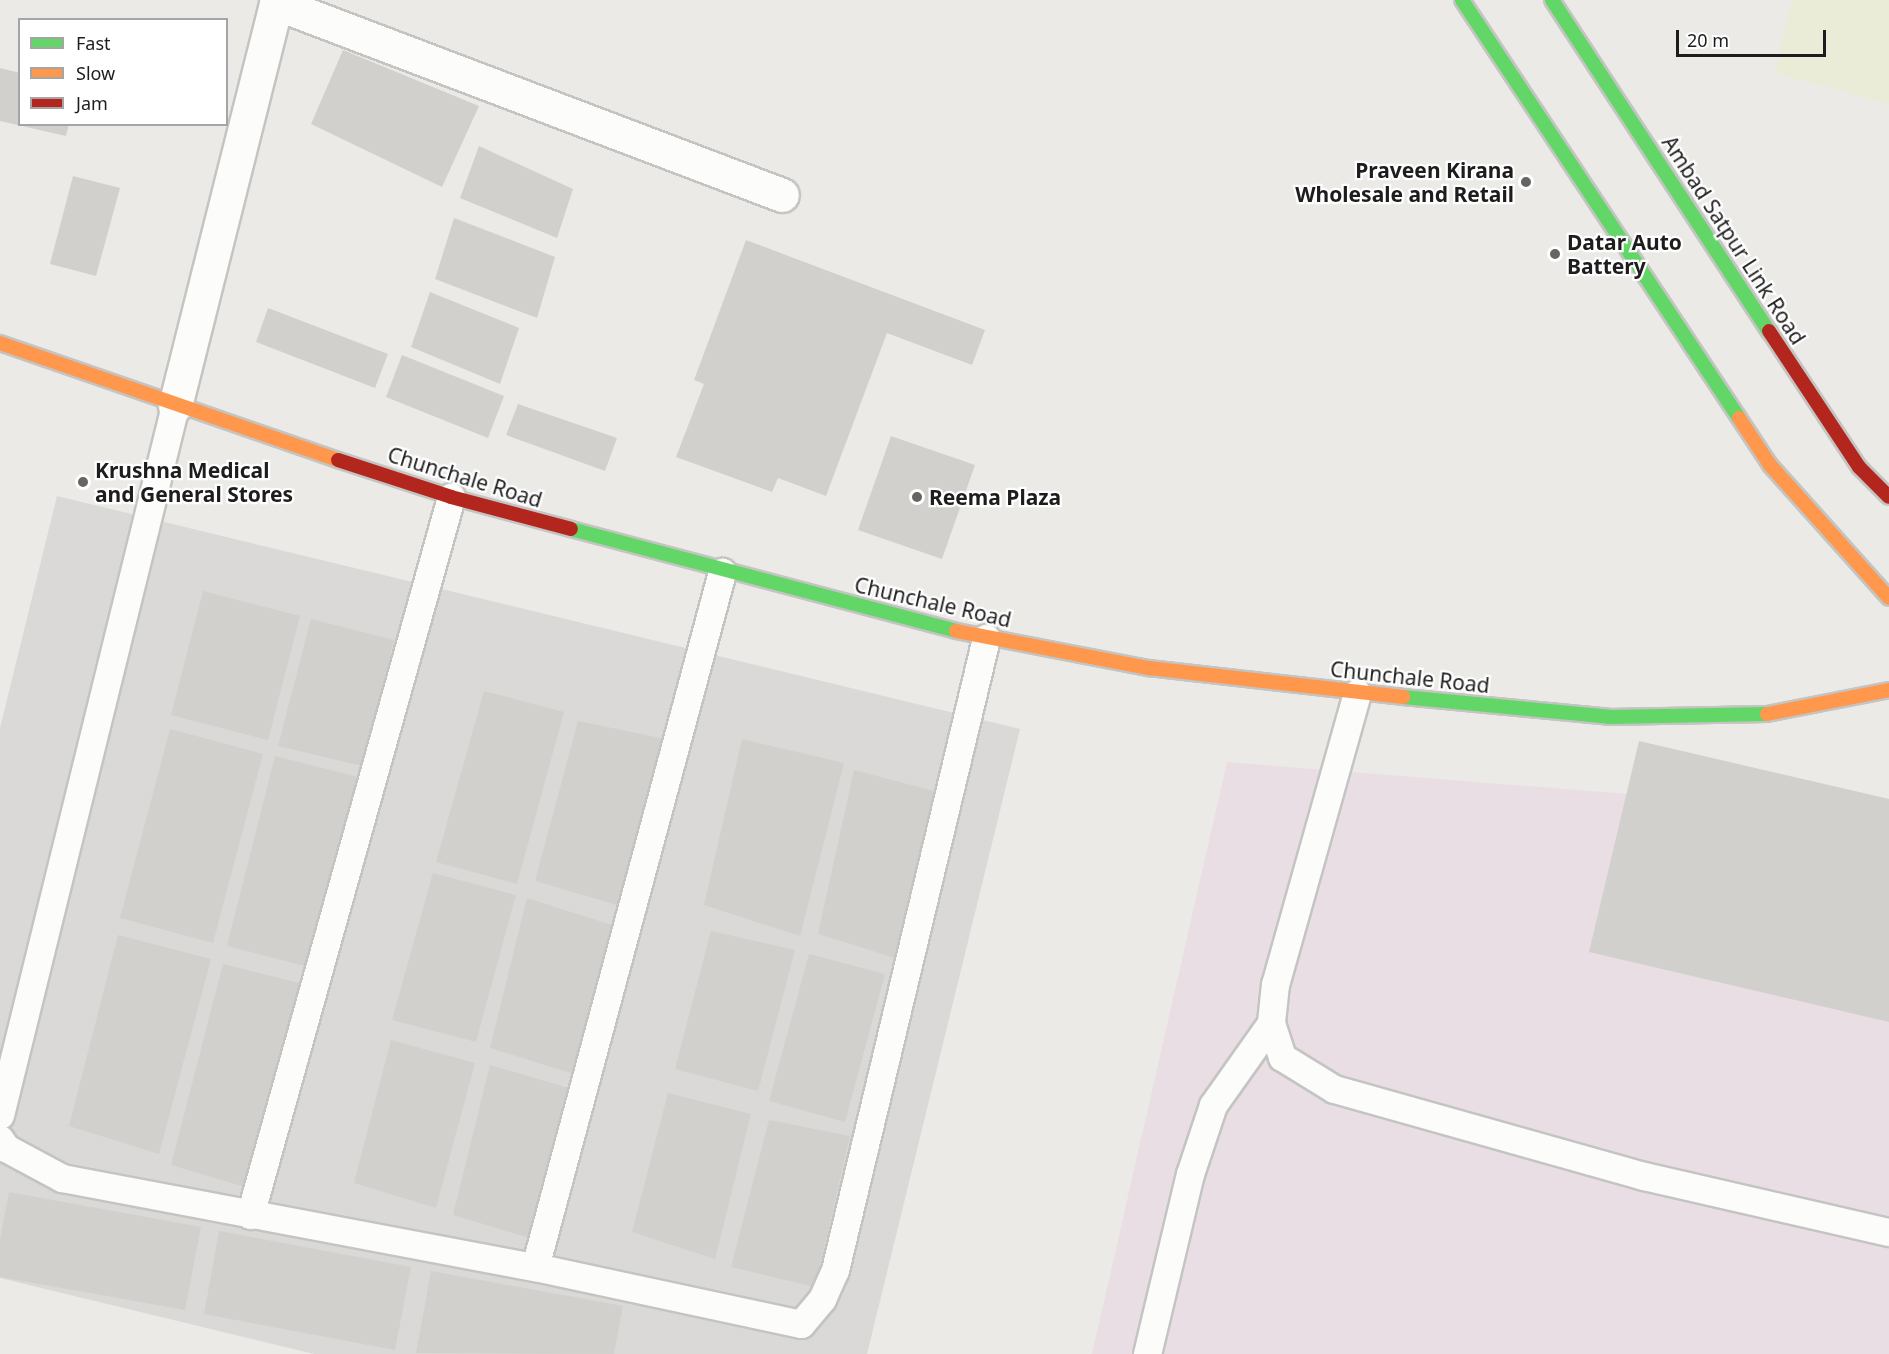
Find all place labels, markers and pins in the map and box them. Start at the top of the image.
place label: Praveen Kirana Wholesale and Retail [1295,157,1514,207]
marker: Praveen Kirana Wholesale and Retail [1519,175,1533,189]
place label: Datar Auto Battery [1567,229,1682,279]
marker: Datar Auto Battery [1548,247,1562,261]
place label: Krushna Medical and General Stores [95,457,293,507]
marker: Krushna Medical and General Stores [76,475,90,489]
place label: Reema Plaza [929,484,1061,510]
marker: Reema Plaza [910,490,924,504]

